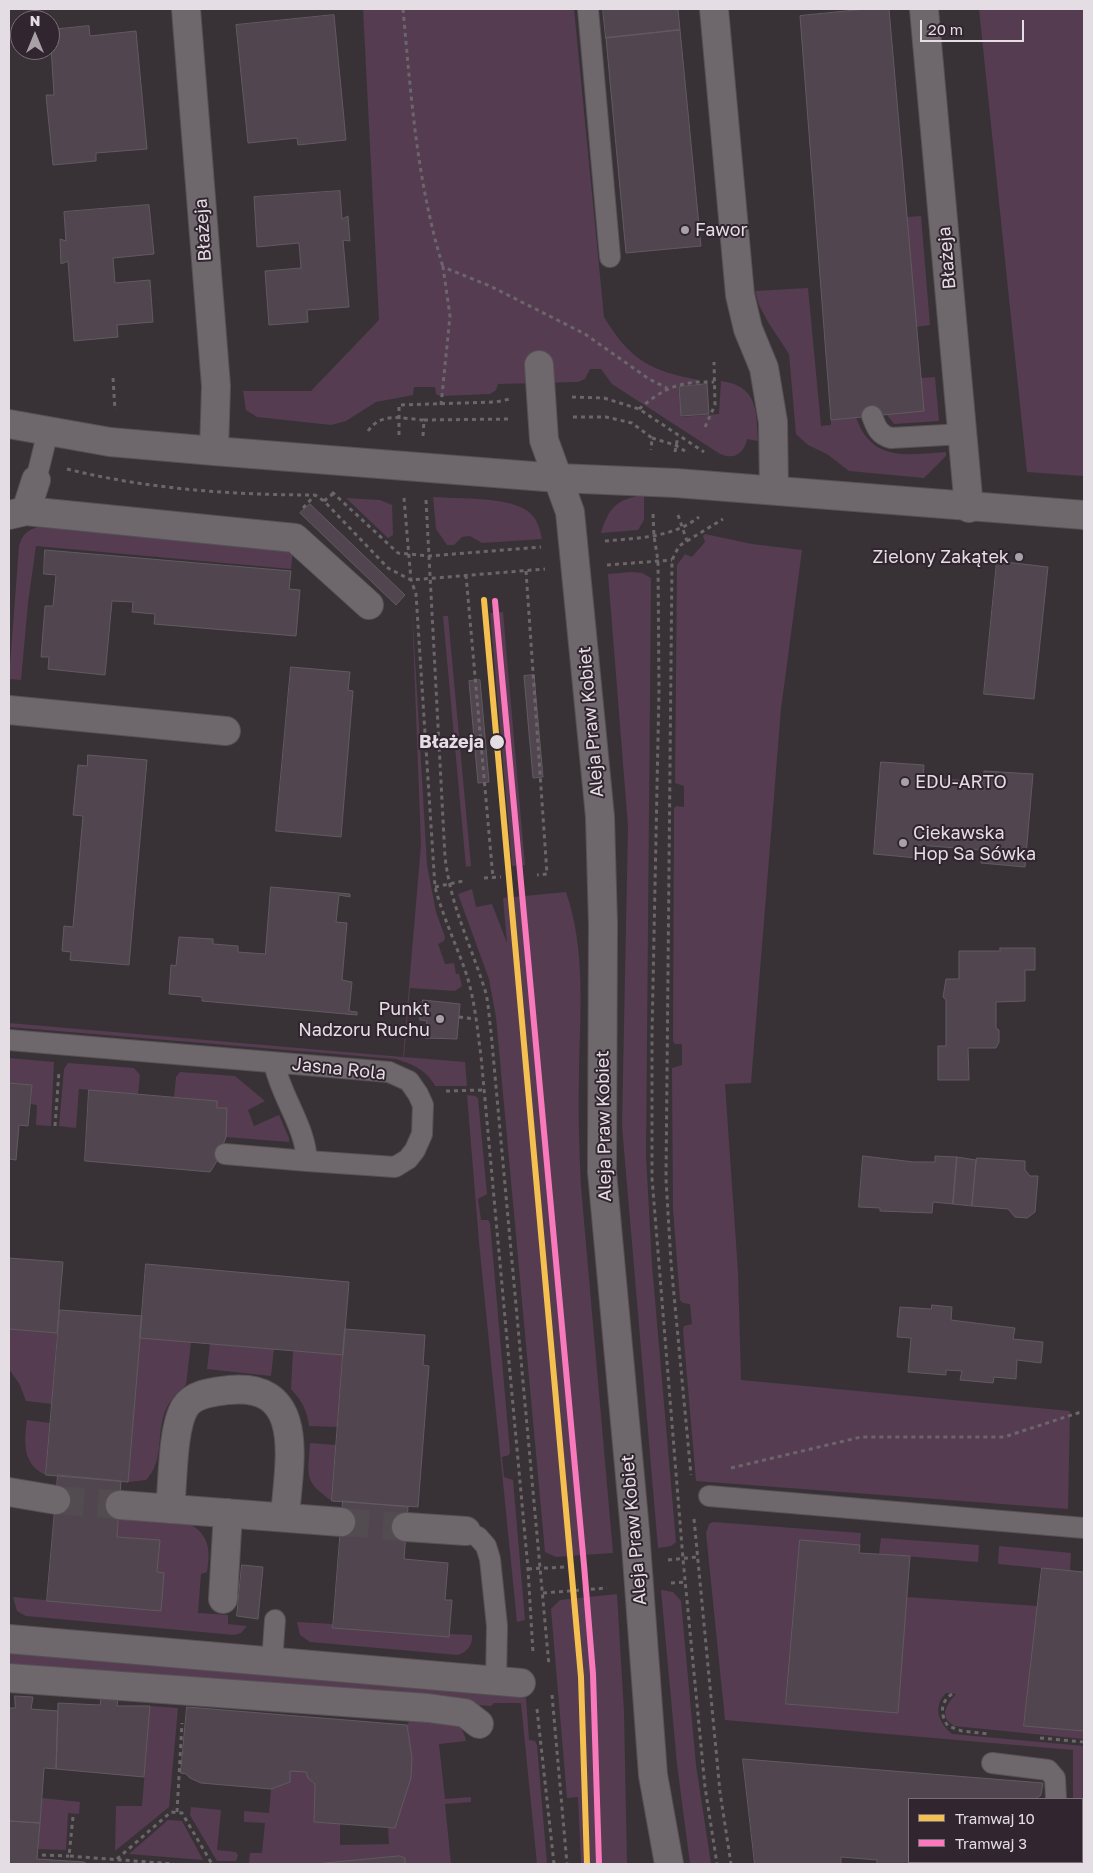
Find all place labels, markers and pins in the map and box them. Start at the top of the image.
place label: Fawor [695,219,748,241]
marker: Fawor [679,224,691,236]
place label: Zielony Zakątek [873,546,1009,568]
marker: Zielony Zakątek [1013,551,1025,563]
place label: Błażeja [419,731,484,753]
marker: Błażeja [488,733,506,751]
place label: EDU-ARTO [915,771,1007,793]
marker: EDU-ARTO [899,776,911,788]
place label: Ciekawska Hop Sa Sówka [913,822,1036,864]
marker: Ciekawska Hop Sa Sówka [897,837,909,849]
place label: Punkt Nadzoru Ruchu [298,998,430,1040]
marker: Punkt Nadzoru Ruchu [434,1013,446,1025]

